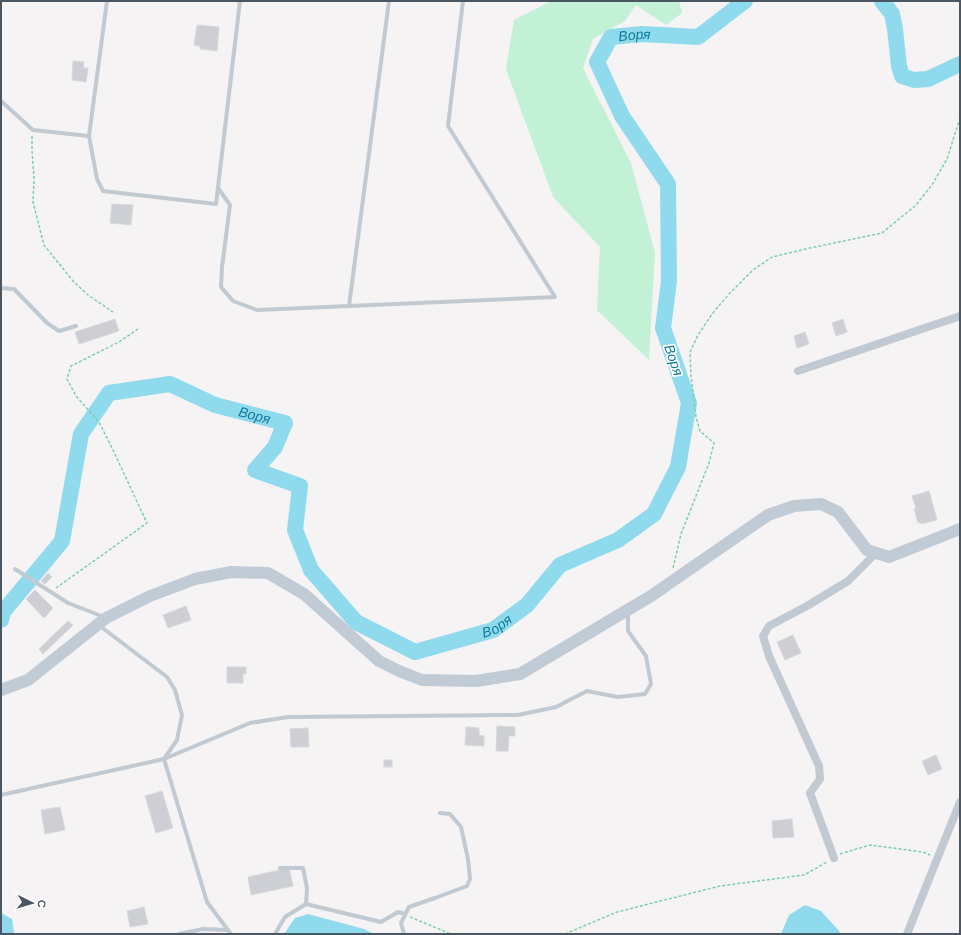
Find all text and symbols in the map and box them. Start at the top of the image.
water label: Воря [618,25,652,45]
water label: Воря [660,342,688,379]
water label: Воря [237,402,273,428]
water label: Воря [480,610,516,642]
north arrow [12,883,52,923]
text: С [35,899,49,908]

